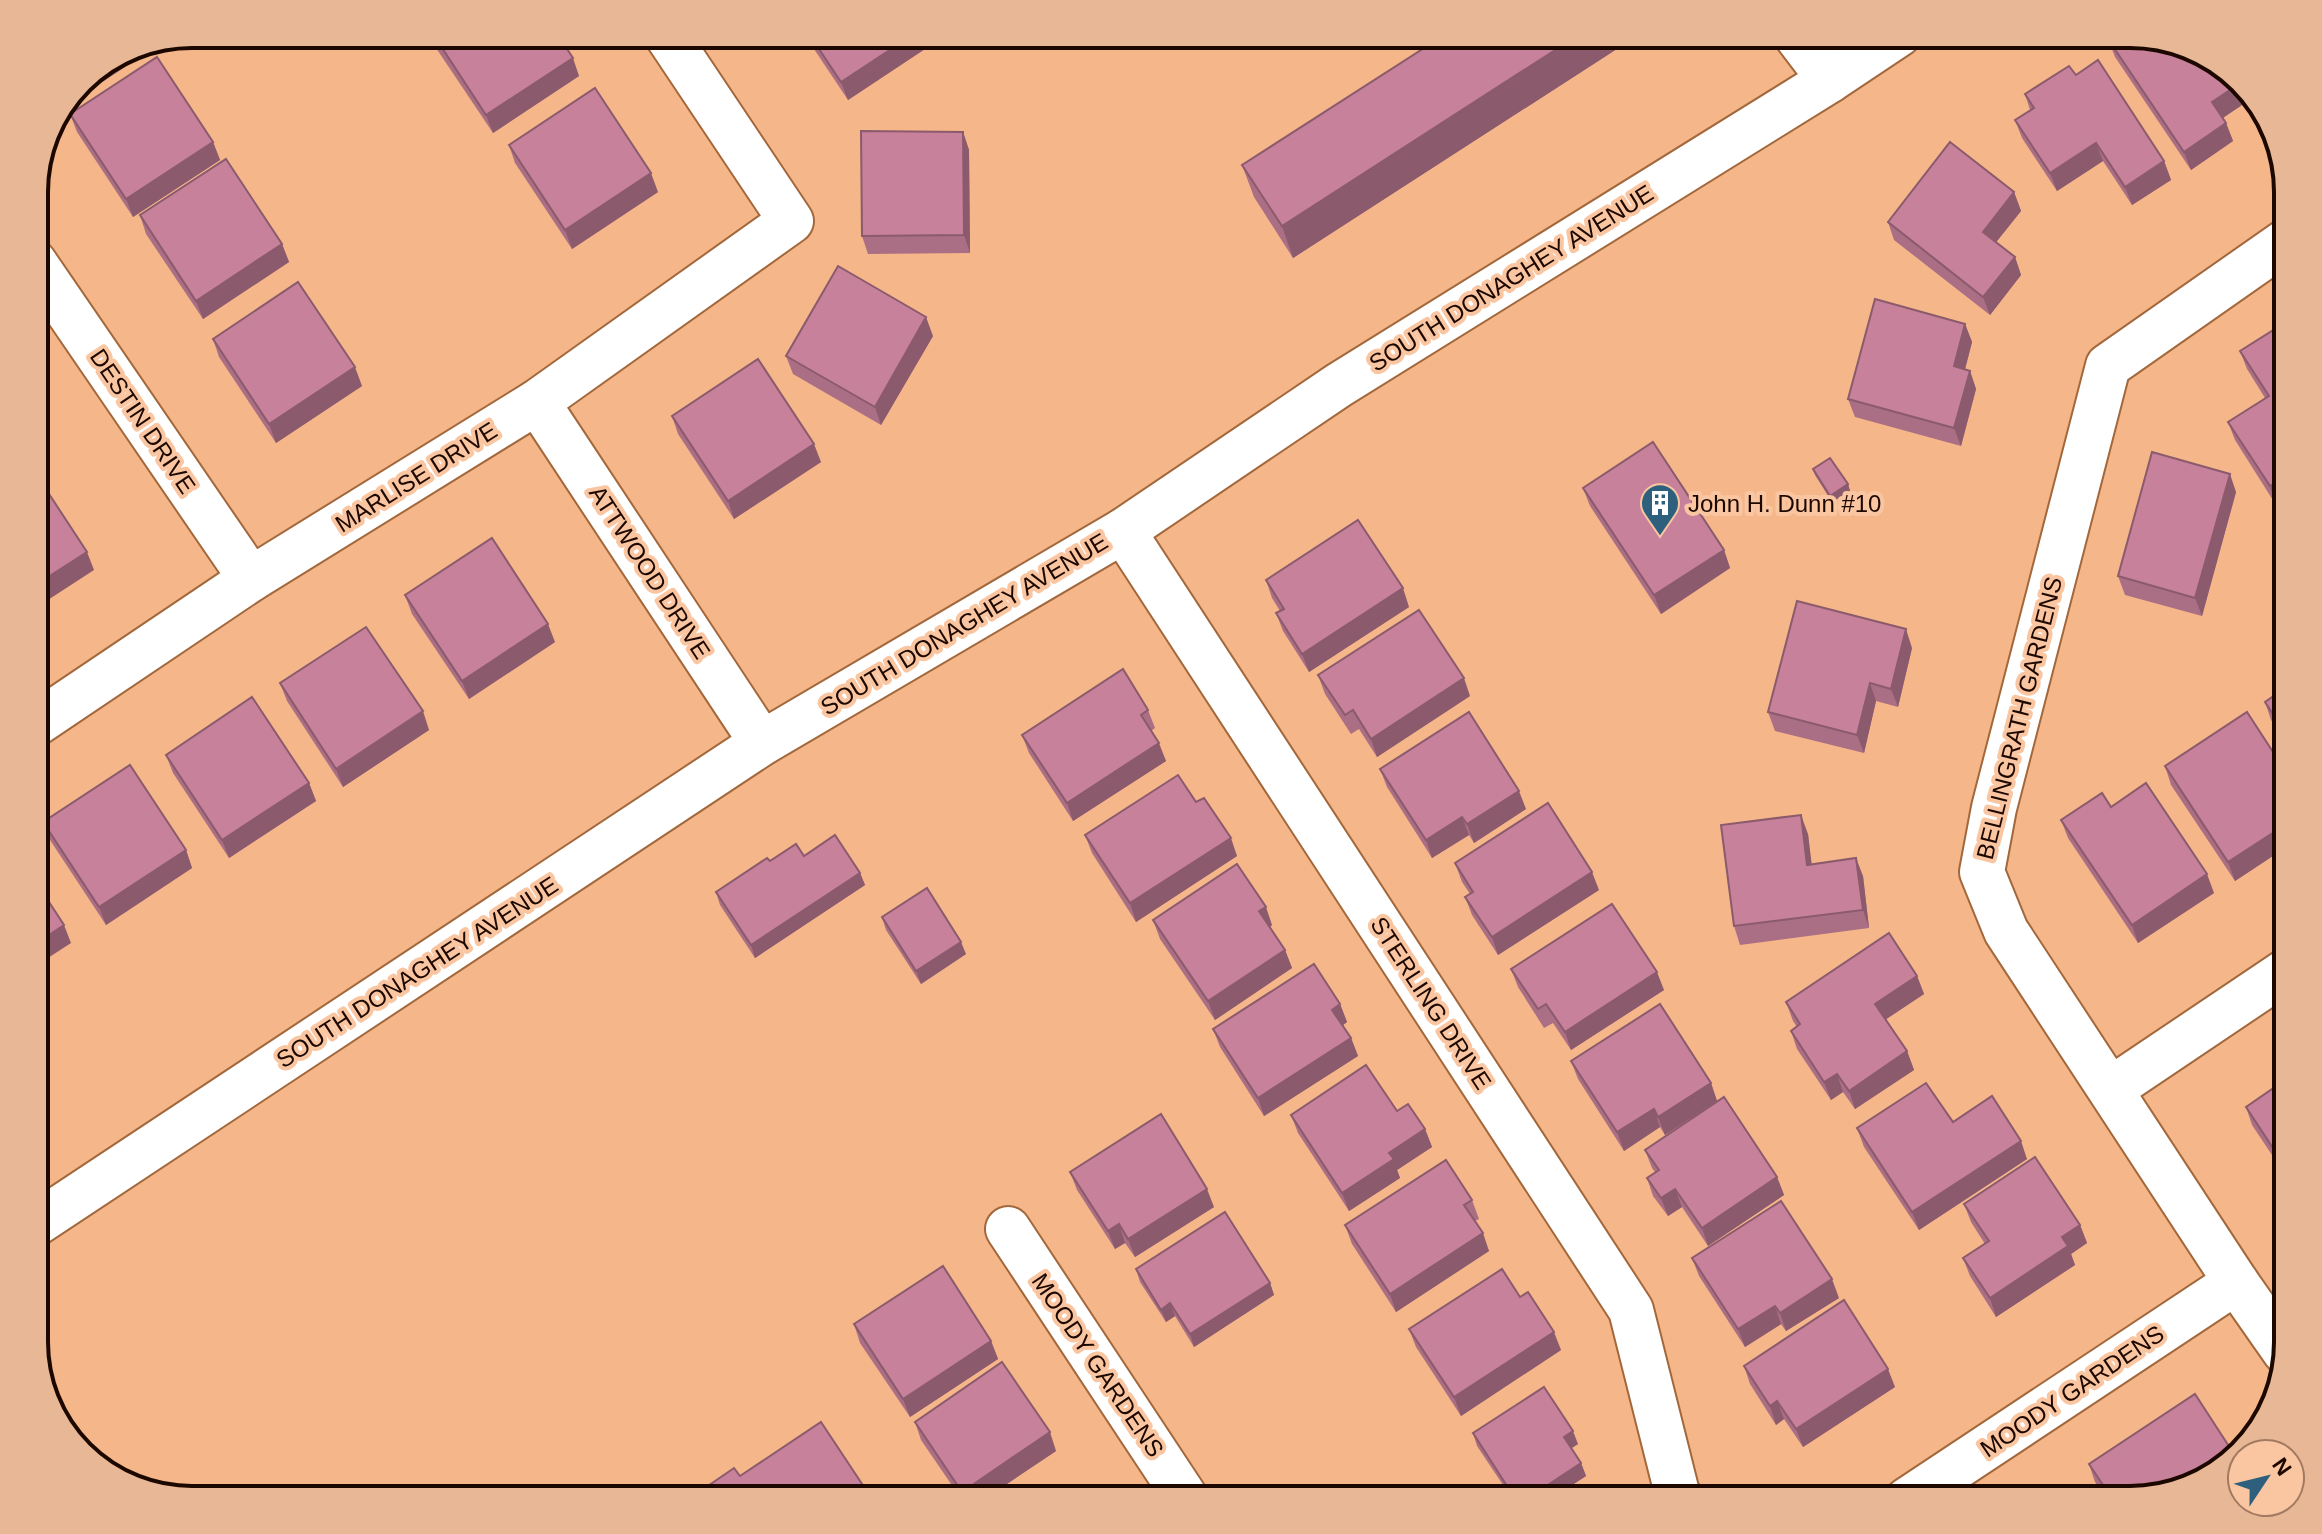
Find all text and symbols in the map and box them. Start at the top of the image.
street label: SOUTH DONAGHEY AVENUE [1364,179,1658,377]
street label: DESTIN DRIVE [85,344,201,498]
street label: MARLISE DRIVE [330,416,502,538]
street label: ATTWOOD DRIVE [584,480,716,664]
building icon: John H. Dunn #10 [1639,482,1681,537]
place label: John H. Dunn #10 [1688,490,1881,517]
street label: SOUTH DONAGHEY AVENUE [816,527,1112,721]
street label: BELLINGRATH GARDENS [1971,574,2067,862]
street label: SOUTH DONAGHEY AVENUE [271,871,563,1073]
street label: STERLING DRIVE [1365,912,1497,1094]
street label: MOODY GARDENS [1027,1268,1169,1462]
street label: MOODY GARDENS [1975,1320,2169,1462]
north arrow [2226,1438,2306,1518]
text: N [2267,1453,2297,1480]

